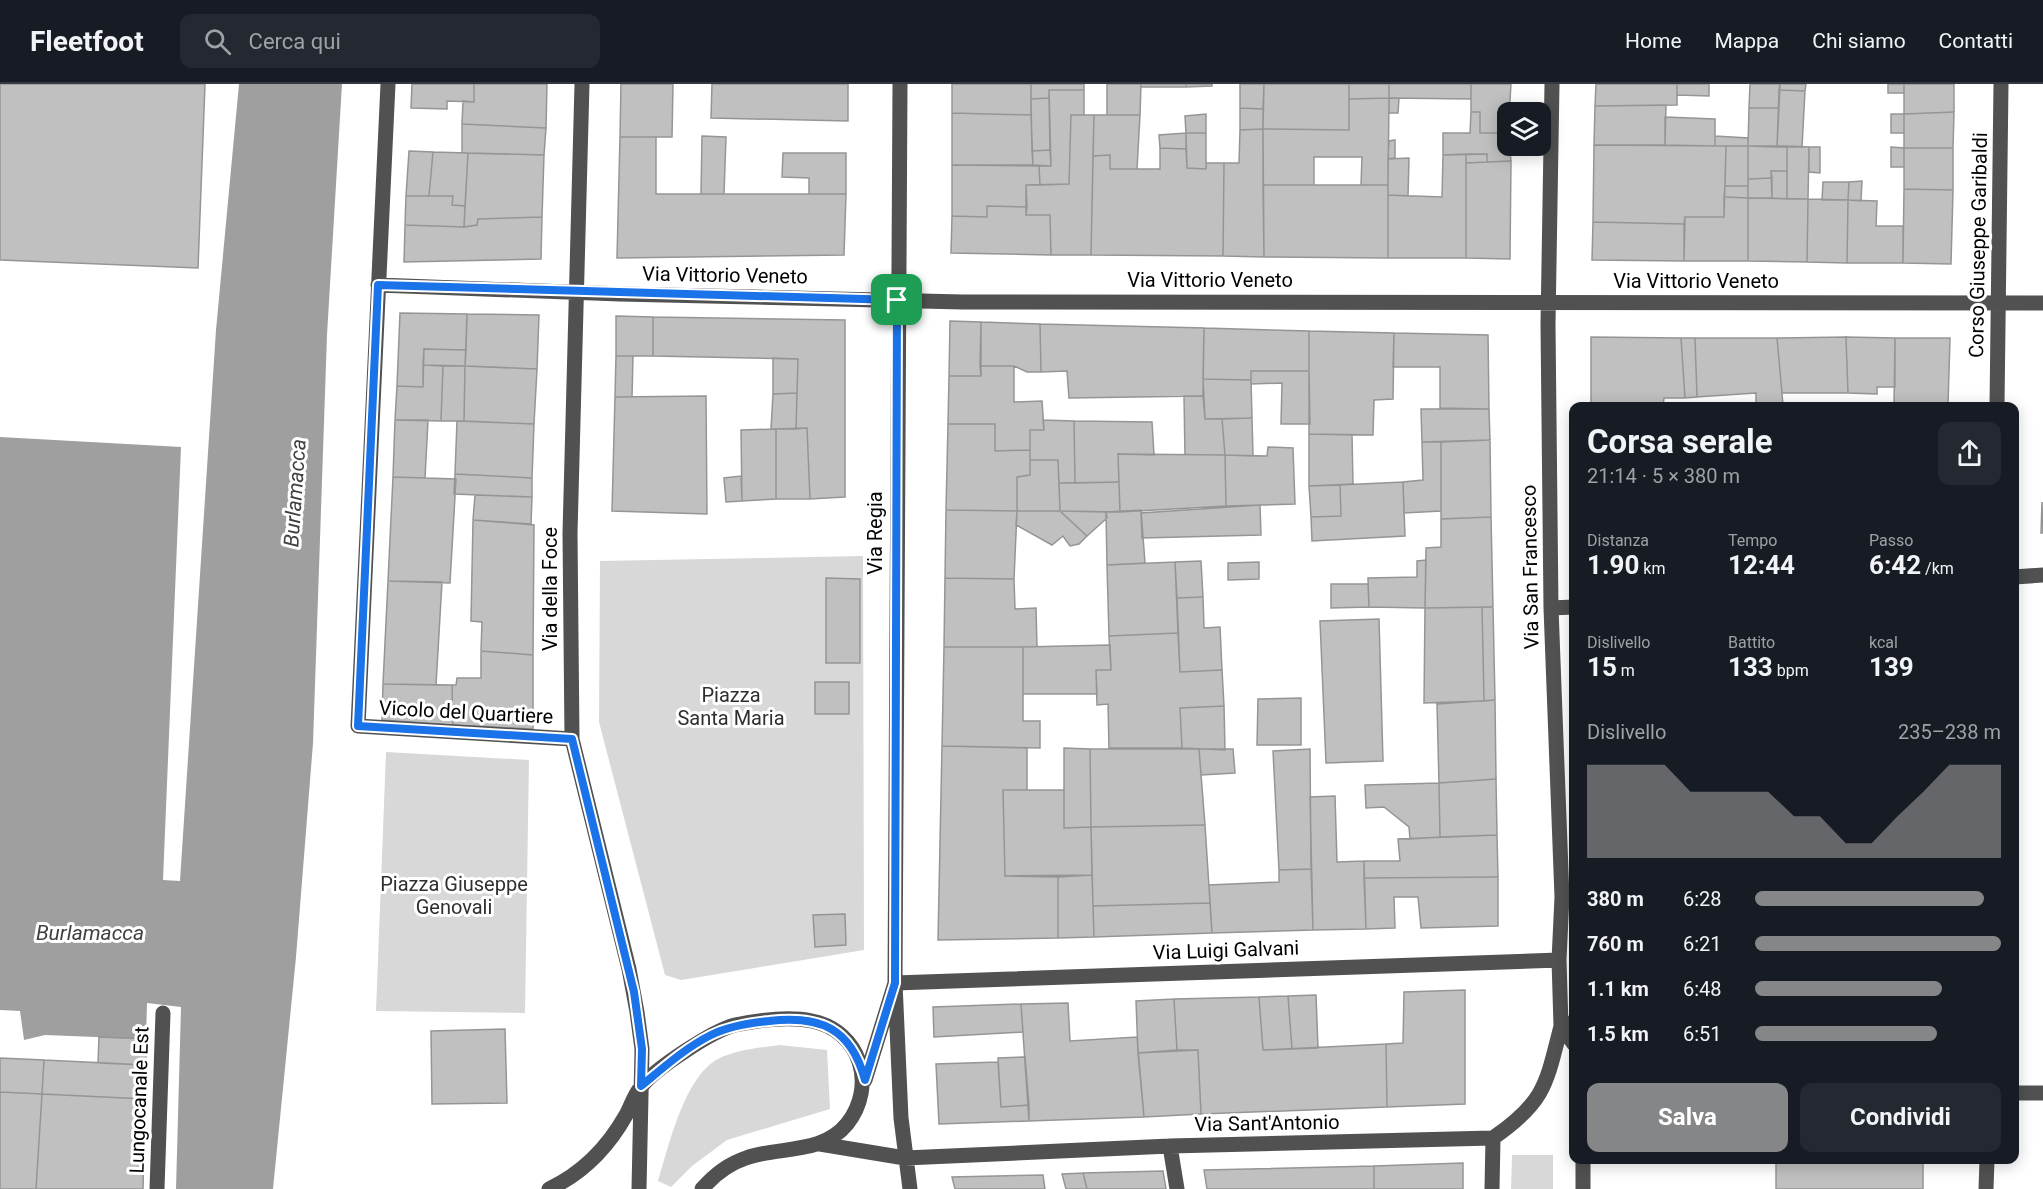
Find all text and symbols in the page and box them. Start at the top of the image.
search box [180,14,600,68]
text: Fleetfoot [30,25,144,58]
icon: search [201,25,234,58]
text: Cerca qui [249,29,341,54]
text: Home [1625,29,1682,53]
text: Mappa [1715,29,1779,53]
text: Chi siamo [1812,29,1906,53]
text: Contatti [1939,29,2013,53]
map controls [1497,102,1551,156]
button: layers [1497,102,1551,156]
street label: Corso Giuseppe Garibaldi [1964,132,1992,358]
street label: Via Vittorio Veneto [642,262,808,288]
street label: Via Vittorio Veneto [1127,268,1293,292]
street label: Via Vittorio Veneto [1613,269,1779,293]
pin [871,274,922,325]
icon: arrive [880,283,913,316]
text: Corsa serale [1587,422,1773,461]
button: share [1938,422,2001,485]
water label: Burlamacca [279,438,311,548]
text: 21:14 · 5 × 380 m [1587,464,1740,488]
street label: Via San Francesco [1517,485,1543,649]
street label: Via Regia [863,491,887,575]
street label: Via della Foce [538,527,562,651]
text: Distanza [1587,531,1649,550]
text: Tempo [1728,531,1777,550]
text: Passo [1869,531,1913,550]
text: 1.90 [1587,550,1639,580]
text: 12:44 [1728,550,1795,580]
text: 6:42 [1869,550,1921,580]
text: km [1639,559,1665,578]
text: /km [1921,559,1954,578]
text: Dislivello [1587,633,1650,652]
text: Battito [1728,633,1775,652]
text: kcal [1869,633,1898,652]
text: 15 [1587,652,1617,682]
text: 133 [1728,652,1773,682]
text: 139 [1869,652,1914,682]
text: m [1617,661,1635,680]
text: bpm [1773,661,1809,680]
park label: Piazza Santa Maria [677,683,785,730]
street label: Vicolo del Quartiere [378,695,554,729]
text: Dislivello [1587,720,1666,744]
text: 235–238 m [1898,720,2001,744]
park label: Piazza Giuseppe Genovali [380,872,528,919]
text: 380 m [1587,887,1644,911]
text: 6:28 [1683,887,1722,911]
water label: Burlamacca [36,921,144,945]
text: 760 m [1587,932,1644,956]
text: 6:21 [1683,932,1722,956]
street label: Via Luigi Galvani [1152,935,1300,965]
text: 1.1 km [1587,977,1649,1001]
text: 6:48 [1683,977,1722,1001]
text: 1.5 km [1587,1022,1649,1046]
text: 6:51 [1683,1022,1722,1046]
street label: Lungocanale Est [124,1026,154,1174]
button: Salva [1587,1083,1788,1152]
button: Condividi [1800,1083,2001,1152]
street label: Via Sant'Antonio [1194,1110,1340,1136]

